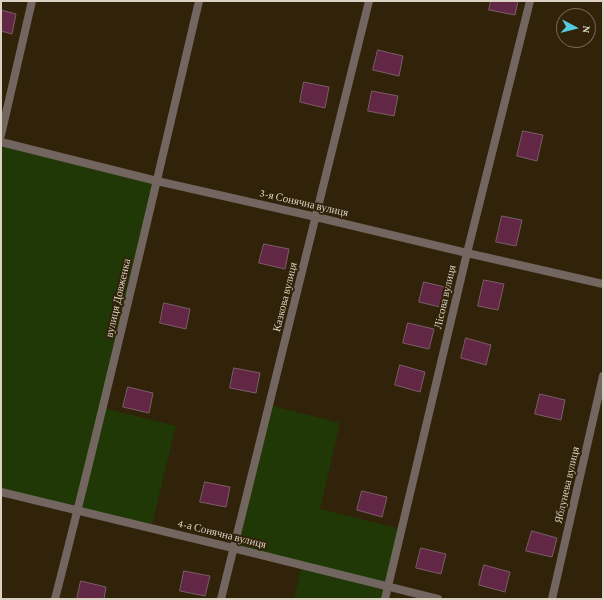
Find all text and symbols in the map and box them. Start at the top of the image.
north arrow [556,8,596,48]
text: N [581,25,593,34]
street label: 3-я Сонячна вулиця [258,186,350,220]
street label: вулиця Довженка [103,257,133,339]
street label: Казкова вулиця [270,261,300,333]
street label: Лісова вулиця [431,264,459,330]
street label: Яблунева вулиця [552,445,582,525]
street label: 4-а Сонячна вулиця [176,517,268,551]

